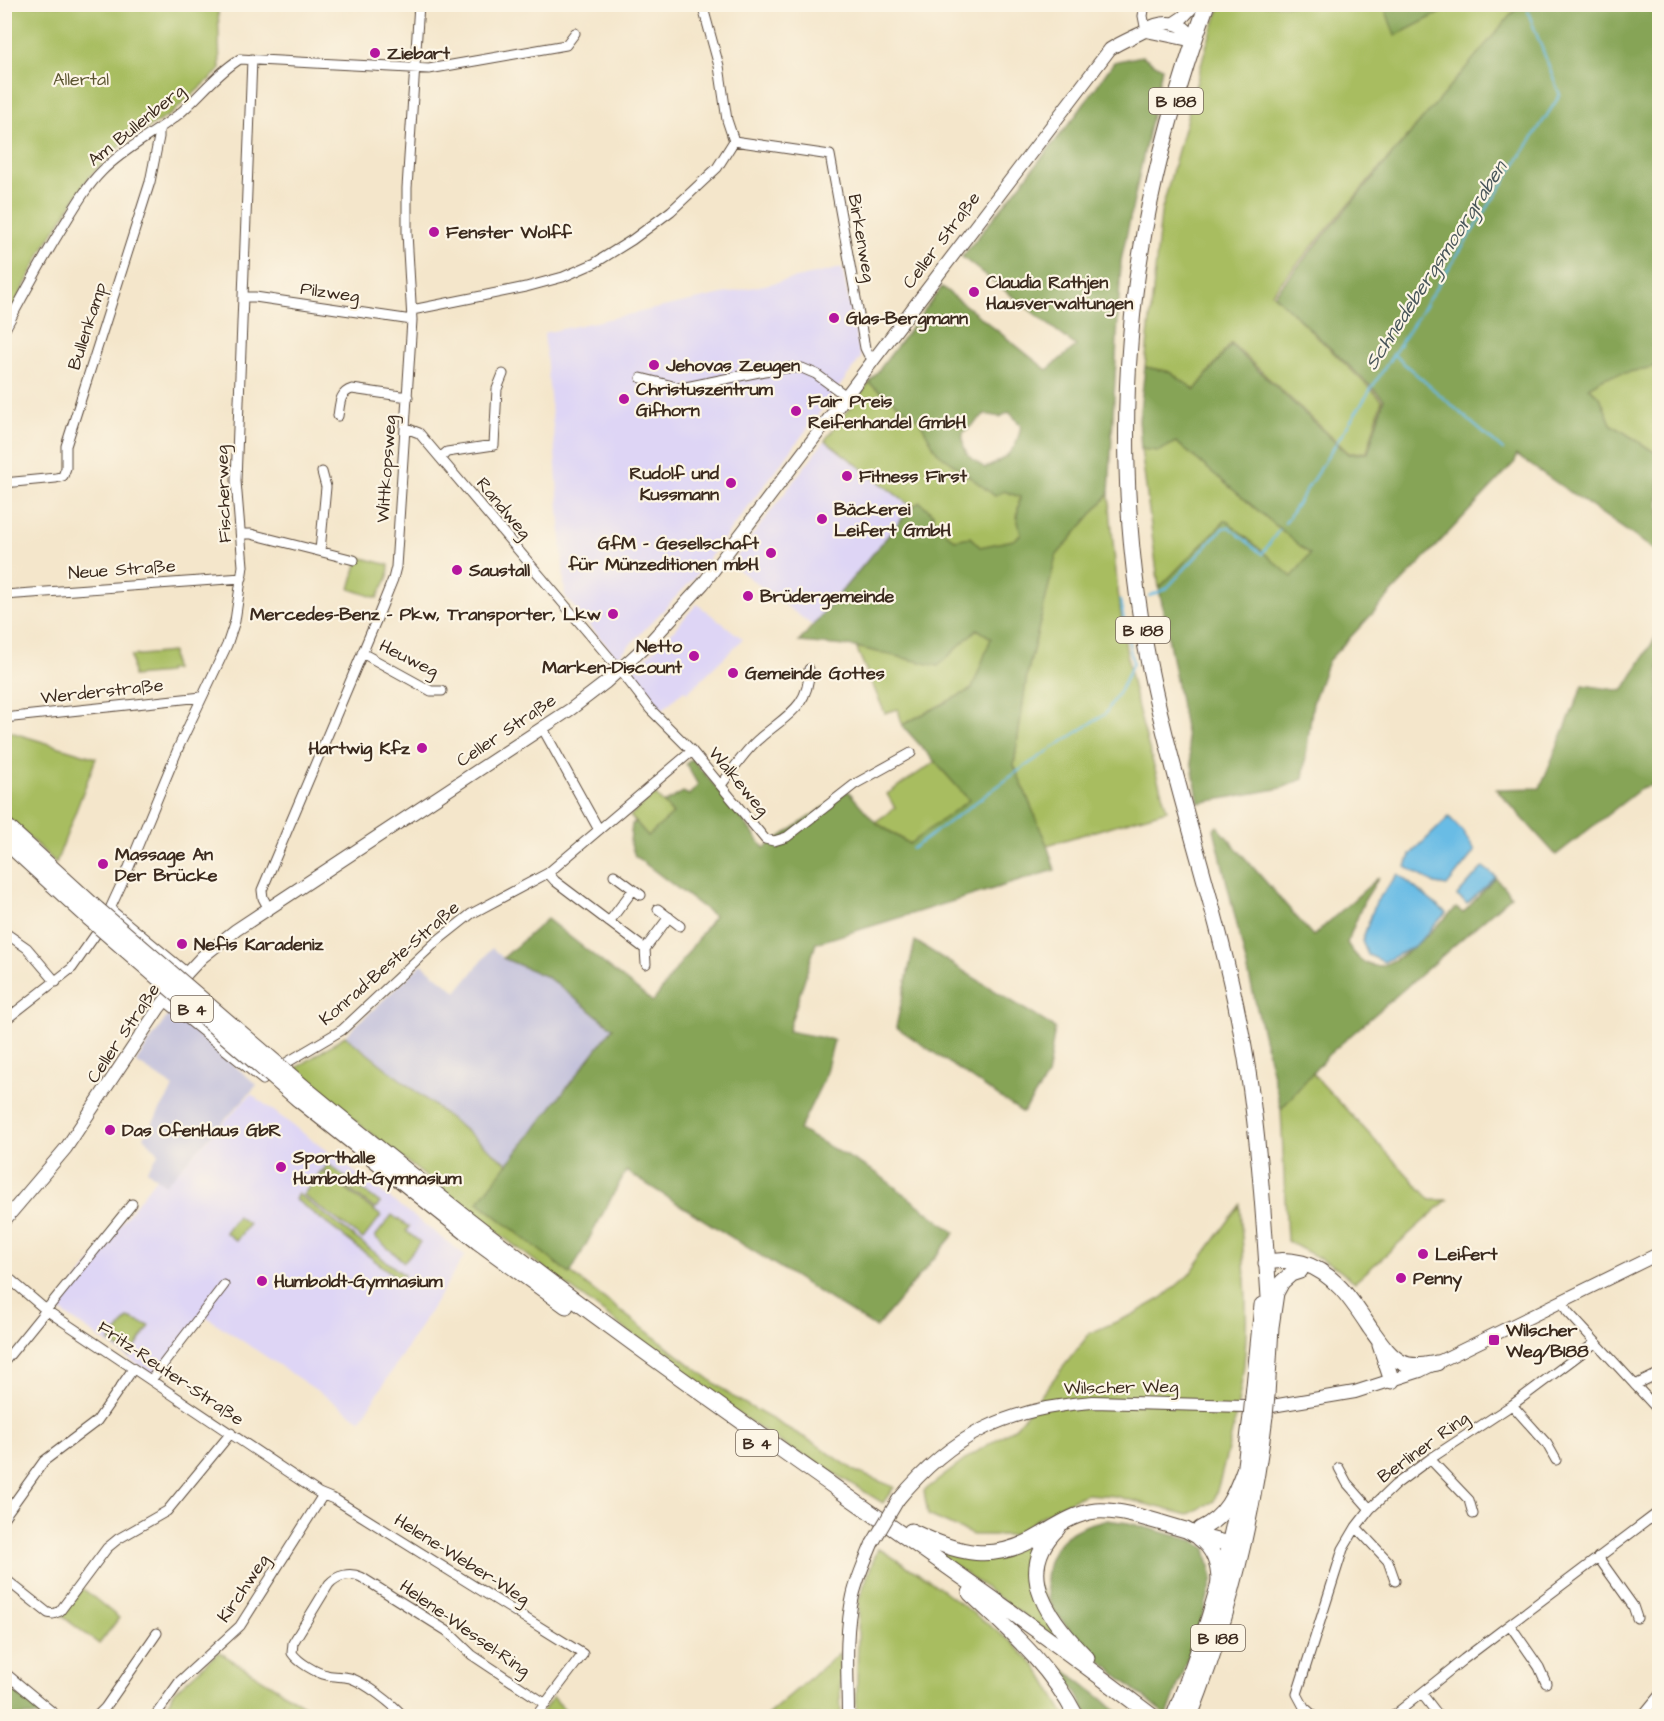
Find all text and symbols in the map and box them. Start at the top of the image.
place label: Ziebart [387,41,451,66]
marker: Ziebart [368,46,382,60]
park label: Allertal [53,67,109,92]
street label: Am Bullenberg [83,78,191,173]
road number: B 188 [1149,88,1203,114]
water label: Schnedebergsmoorgraben [1358,154,1516,376]
street label: Celler Straße [897,186,986,294]
street label: Birkenweg [841,192,882,284]
place label: Fenster Wolff [446,220,573,245]
marker: Fenster Wolff [427,225,441,239]
place label: Claudia Rathjen Hausverwaltungen [986,270,1133,317]
street label: Pilzweg [299,276,361,310]
street label: Bullenkamp [62,279,113,373]
marker: Claudia Rathjen Hausverwaltungen [967,285,981,299]
place label: Glas-Bergmann [846,306,968,332]
marker: Glas-Bergmann [827,311,841,325]
place label: Jehovas Zeugen [665,353,800,379]
marker: Jehovas Zeugen [647,358,661,372]
place label: Christuszentrum Gifhorn [636,377,774,423]
place label: Fair Preis Reifenhandel GmbH [808,389,966,435]
marker: Christuszentrum Gifhorn [617,392,631,406]
marker: Fair Preis Reifenhandel GmbH [789,404,803,418]
street label: Wittkopsweg [370,414,404,524]
street label: Fischerweg [209,445,239,543]
place label: Rudolf und Kussmann [630,461,720,507]
place label: Fitness First [859,464,968,489]
marker: Fitness First [840,469,854,483]
street label: Randweg [470,472,537,545]
marker: Rudolf und Kussmann [724,476,738,490]
place label: Bäckerei Leifert GmbH [834,497,951,543]
marker: Bäckerei Leifert GmbH [815,512,829,526]
place label: GfM - Gesellschaft für Münzeditionen mbH [567,531,760,577]
marker: GfM - Gesellschaft für Münzeditionen mbH [764,546,778,560]
street label: Neue Straße [68,553,177,586]
place label: Saustall [468,558,530,583]
marker: Saustall [450,563,464,577]
place label: Brüdergemeinde [760,584,894,610]
marker: Brüdergemeinde [741,589,755,603]
place label: Mercedes-Benz - Pkw, Transporter, Lkw [250,602,601,627]
marker: Mercedes-Benz - Pkw, Transporter, Lkw [606,607,620,621]
road number: B 188 [1116,617,1170,643]
street label: Heuweg [374,633,443,684]
place label: Netto Marken-Discount [542,634,683,680]
marker: Netto Marken-Discount [687,649,701,663]
place label: Gemeinde Gottes [745,661,885,686]
marker: Gemeinde Gottes [726,666,740,680]
street label: Werderstraße [39,673,165,710]
street label: Celler Straße [451,688,561,773]
place label: Hartwig Kfz [308,736,411,762]
marker: Hartwig Kfz [415,741,429,755]
street label: Walkeweg [702,741,775,822]
place label: Massage An Der Brücke [115,842,218,888]
marker: Massage An Der Brücke [96,857,110,871]
street label: Konrad-Beste-Straße [314,895,465,1031]
place label: Nefis Karadeniz [194,932,325,957]
marker: Nefis Karadeniz [175,937,189,951]
street label: Celler Straße [81,978,166,1088]
road number: B 4 [171,996,213,1022]
place label: Das OfenHaus GbR [122,1118,282,1143]
marker: Das OfenHaus GbR [103,1123,117,1137]
place label: Sporthalle Humboldt-Gymnasium [292,1145,463,1192]
marker: Sporthalle Humboldt-Gymnasium [274,1160,288,1174]
place label: Leifert [1435,1242,1498,1267]
marker: Leifert [1416,1247,1430,1261]
place label: Penny [1413,1266,1462,1292]
place label: Humboldt-Gymnasium [274,1269,444,1295]
marker: Penny [1394,1271,1408,1285]
marker: Humboldt-Gymnasium [255,1274,269,1288]
street label: Fritz-Reuter-Straße [93,1315,249,1432]
place label: Wilscher Weg/B188 [1505,1318,1589,1365]
marker: Wilscher Weg/B188 [1487,1333,1501,1347]
street label: Wilscher Weg [1063,1374,1179,1402]
street label: Berliner Ring [1372,1406,1475,1490]
road number: B 4 [736,1430,778,1456]
street label: Helene-Weber-Weg [389,1508,534,1612]
street label: Kirchweg [211,1549,276,1628]
street label: Helene-Wessel-Ring [394,1574,535,1684]
road number: B 188 [1191,1625,1245,1651]

